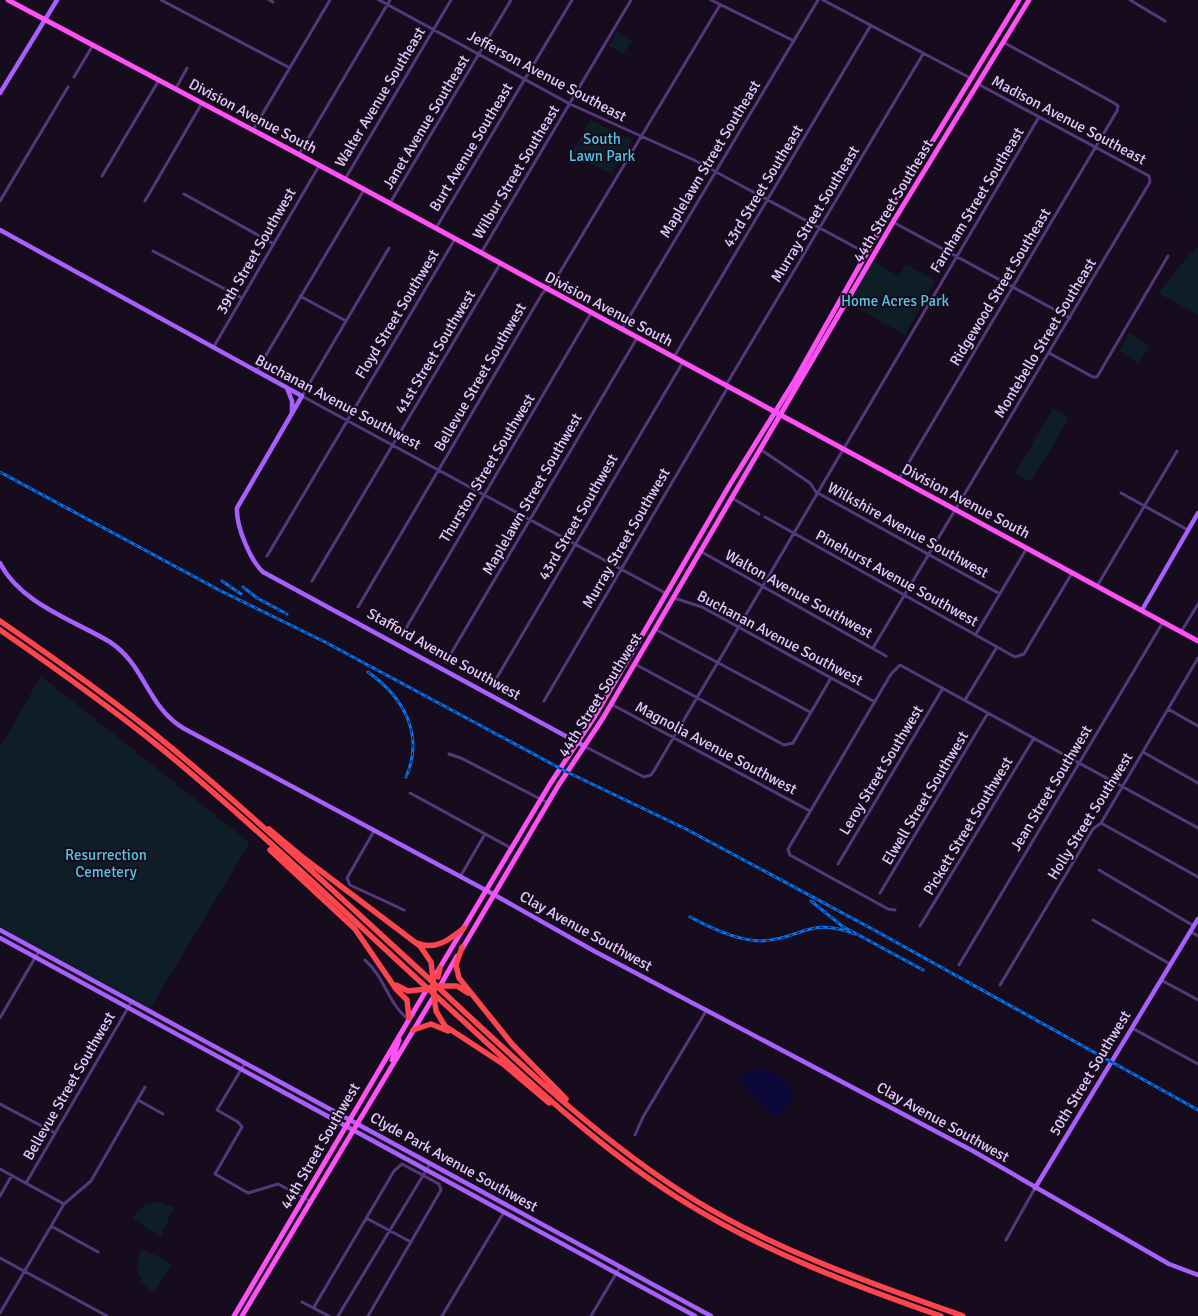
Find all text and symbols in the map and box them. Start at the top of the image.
street label: Walter Avenue Southeast [331,24,429,170]
street label: Jefferson Avenue Southeast [464,26,630,126]
street label: Janet Avenue Southeast [379,52,473,192]
street label: Madison Avenue Southeast [989,72,1149,168]
street label: Division Avenue South [186,75,320,157]
street label: Maplelawn Street Southeast [656,77,764,241]
street label: Burt Avenue Southeast [426,80,516,214]
street label: Wilbur Street Southeast [469,102,563,242]
street label: 43rd Street Southeast [719,121,807,251]
street label: Farnham Street Southeast [926,124,1028,276]
park label: South Lawn Park [569,130,636,165]
street label: 44th Street Southeast [849,136,937,266]
street label: Murray Street Southeast [767,142,863,286]
street label: 39th Street Southwest [213,185,299,317]
street label: Ridgewood Street Southeast [946,205,1054,369]
street label: Floyd Street Southwest [351,246,443,382]
street label: Montebello Street Southeast [990,255,1100,421]
street label: Division Avenue South [542,268,676,350]
street label: 41st Street Southwest [391,287,479,417]
park label: Home Acres Park [841,292,950,310]
street label: Bellevue Street Southwest [430,300,530,454]
street label: Buchanan Avenue Southwest [252,351,424,453]
street label: Thurston Street Southwest [435,390,539,546]
street label: Maplelawn Street Southwest [478,410,586,578]
street label: 43rd Street Southwest [535,451,621,583]
street label: Division Avenue South [899,460,1033,542]
street label: Murray Street Southwest [578,465,674,611]
street label: Wilkshire Avenue Southwest [824,478,992,582]
street label: Pinehurst Avenue Southwest [813,526,981,630]
street label: Walton Avenue Southwest [722,546,876,642]
street label: Buchanan Avenue Southwest [694,587,866,689]
street label: Stafford Avenue Southwest [364,604,524,704]
street label: 44th Street Southwest [555,630,645,760]
street label: Magnolia Avenue Southwest [632,698,800,798]
street label: Leroy Street Southwest [835,702,927,838]
street label: Jean Street Southwest [1006,722,1096,854]
street label: Elwell Street Southwest [878,728,972,868]
street label: Holly Street Southwest [1044,749,1136,883]
street label: Pickett Street Southwest [920,754,1016,898]
park label: Resurrection Cemetery [65,846,147,881]
street label: Clay Avenue Southwest [517,887,655,975]
street label: 50th Street Southwest [1046,1007,1134,1139]
street label: Bellevue Street Southwest [19,1009,119,1163]
street label: Clay Avenue Southwest [874,1078,1012,1166]
street label: 44th Street Southwest [277,1080,363,1212]
street label: Clyde Park Avenue Southwest [367,1108,541,1216]

